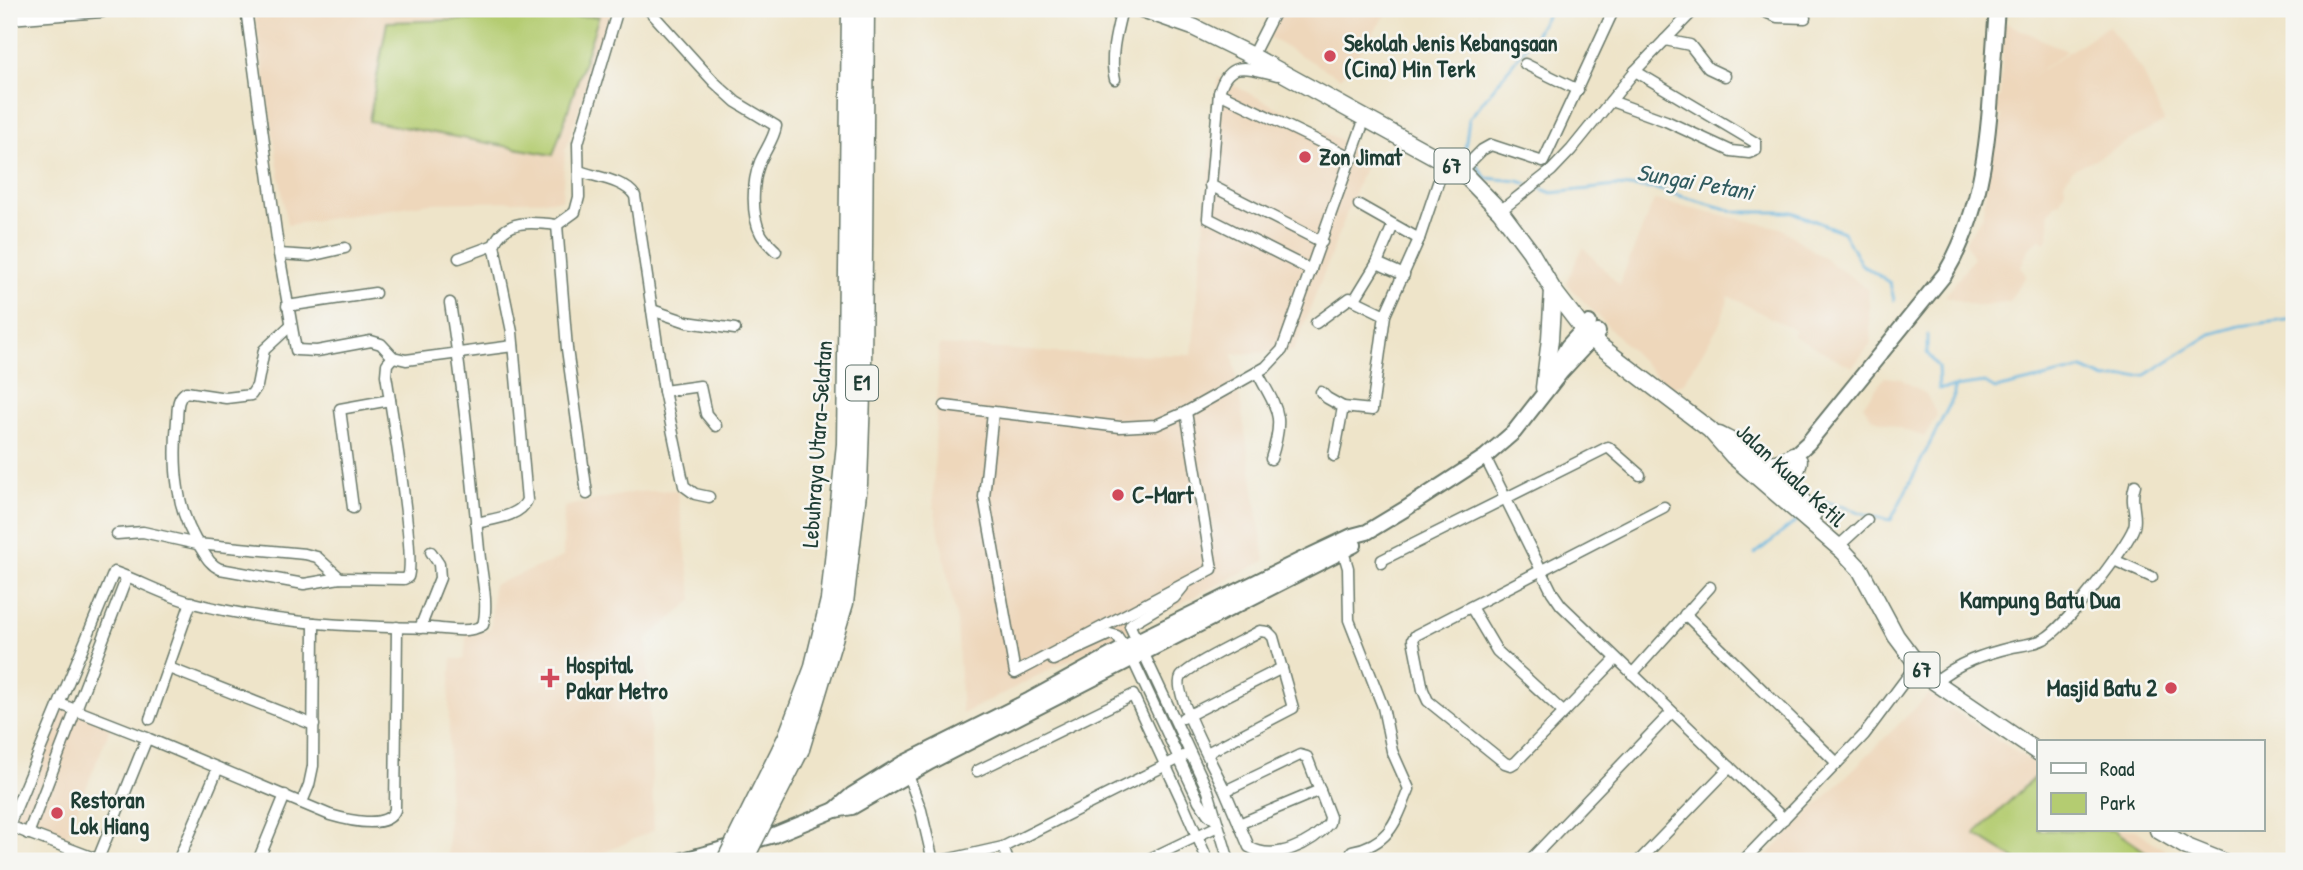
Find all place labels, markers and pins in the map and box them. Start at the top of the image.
place label: Sekolah Jenis Kebangsaan (Cina) Min Terk [1344,27,1558,84]
marker: Sekolah Jenis Kebangsaan (Cina) Min Terk [1322,48,1338,64]
place label: Zon Jimat [1319,141,1403,172]
marker: Zon Jimat [1297,149,1313,165]
place label: C-Mart [1132,479,1194,510]
marker: C-Mart [1110,487,1126,503]
place label: Hospital Pakar Metro [566,649,668,706]
marker: Hospital Pakar Metro [540,668,560,688]
place label: Masjid Batu 2 [2047,672,2157,703]
marker: Masjid Batu 2 [2163,680,2179,696]
place label: Restoran Lok Hiang [71,784,149,842]
marker: Restoran Lok Hiang [49,805,65,821]

